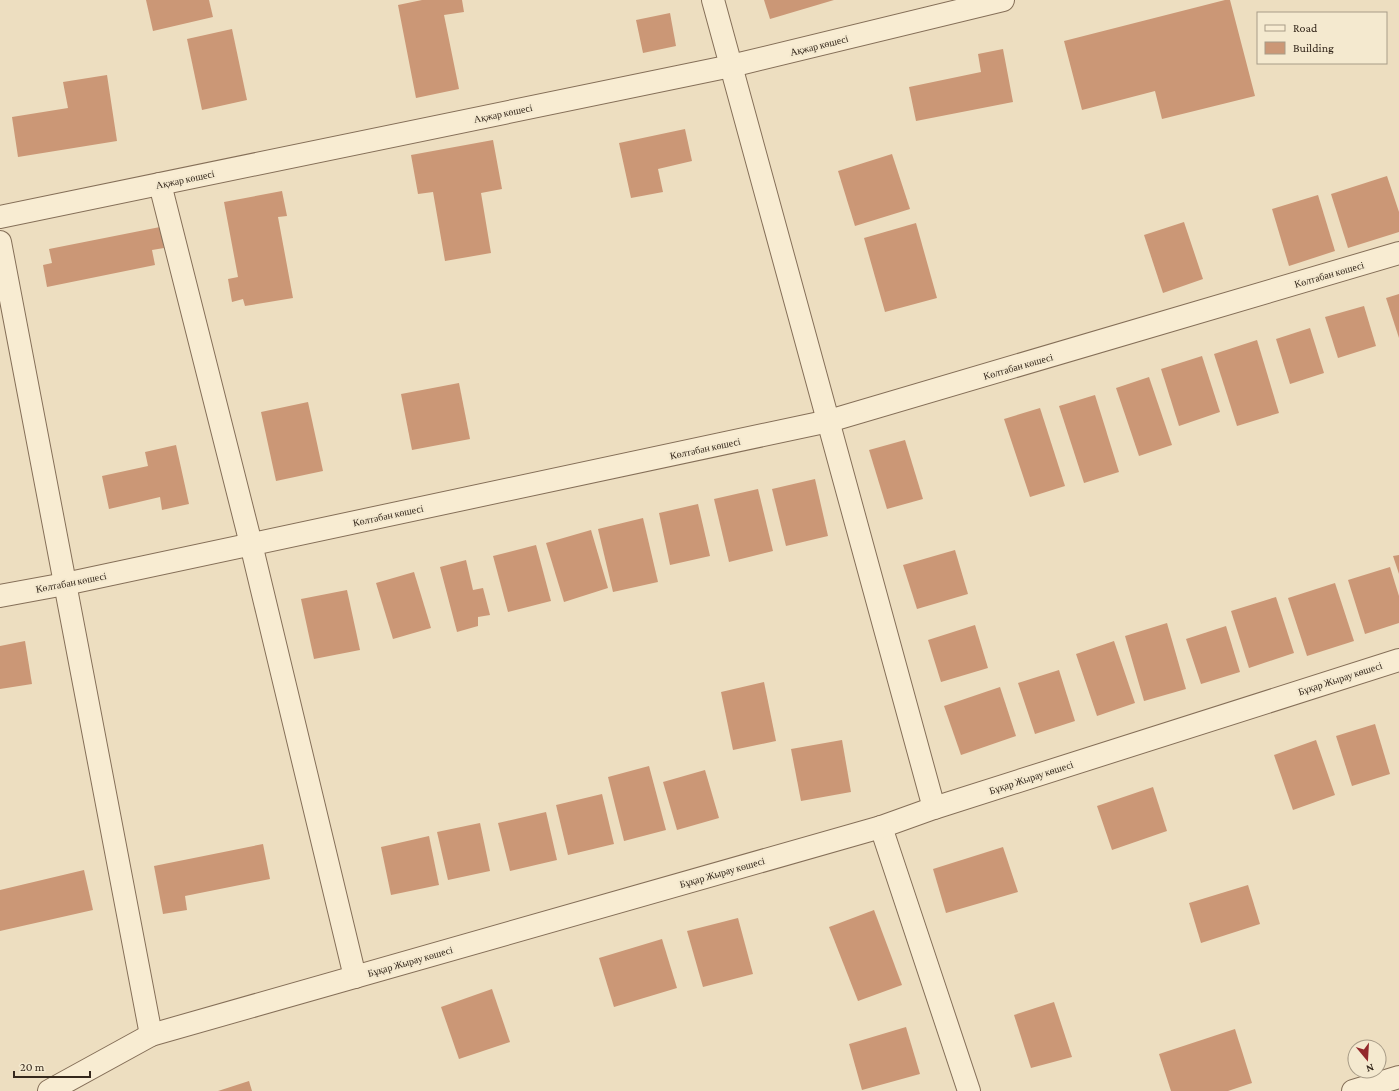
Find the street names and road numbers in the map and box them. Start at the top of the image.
street label: Ақжар көшесі [789,33,850,58]
street label: Ақжар көшесі [473,102,534,125]
street label: Ақжар көшесі [155,168,216,191]
street label: Көлтабан көшесі [1293,259,1365,290]
street label: Көлтабан көшесі [982,351,1054,382]
street label: Көлтабан көшесі [669,436,742,461]
street label: Көлтабан көшесі [352,503,425,528]
street label: Көлтабан көшесі [35,570,108,595]
street label: Бұқар Жырау көшесі [1297,660,1384,697]
street label: Бұқар Жырау көшесі [988,759,1075,796]
street label: Бұқар Жырау көшесі [678,855,766,890]
street label: Бұқар Жырау көшесі [366,944,454,979]

